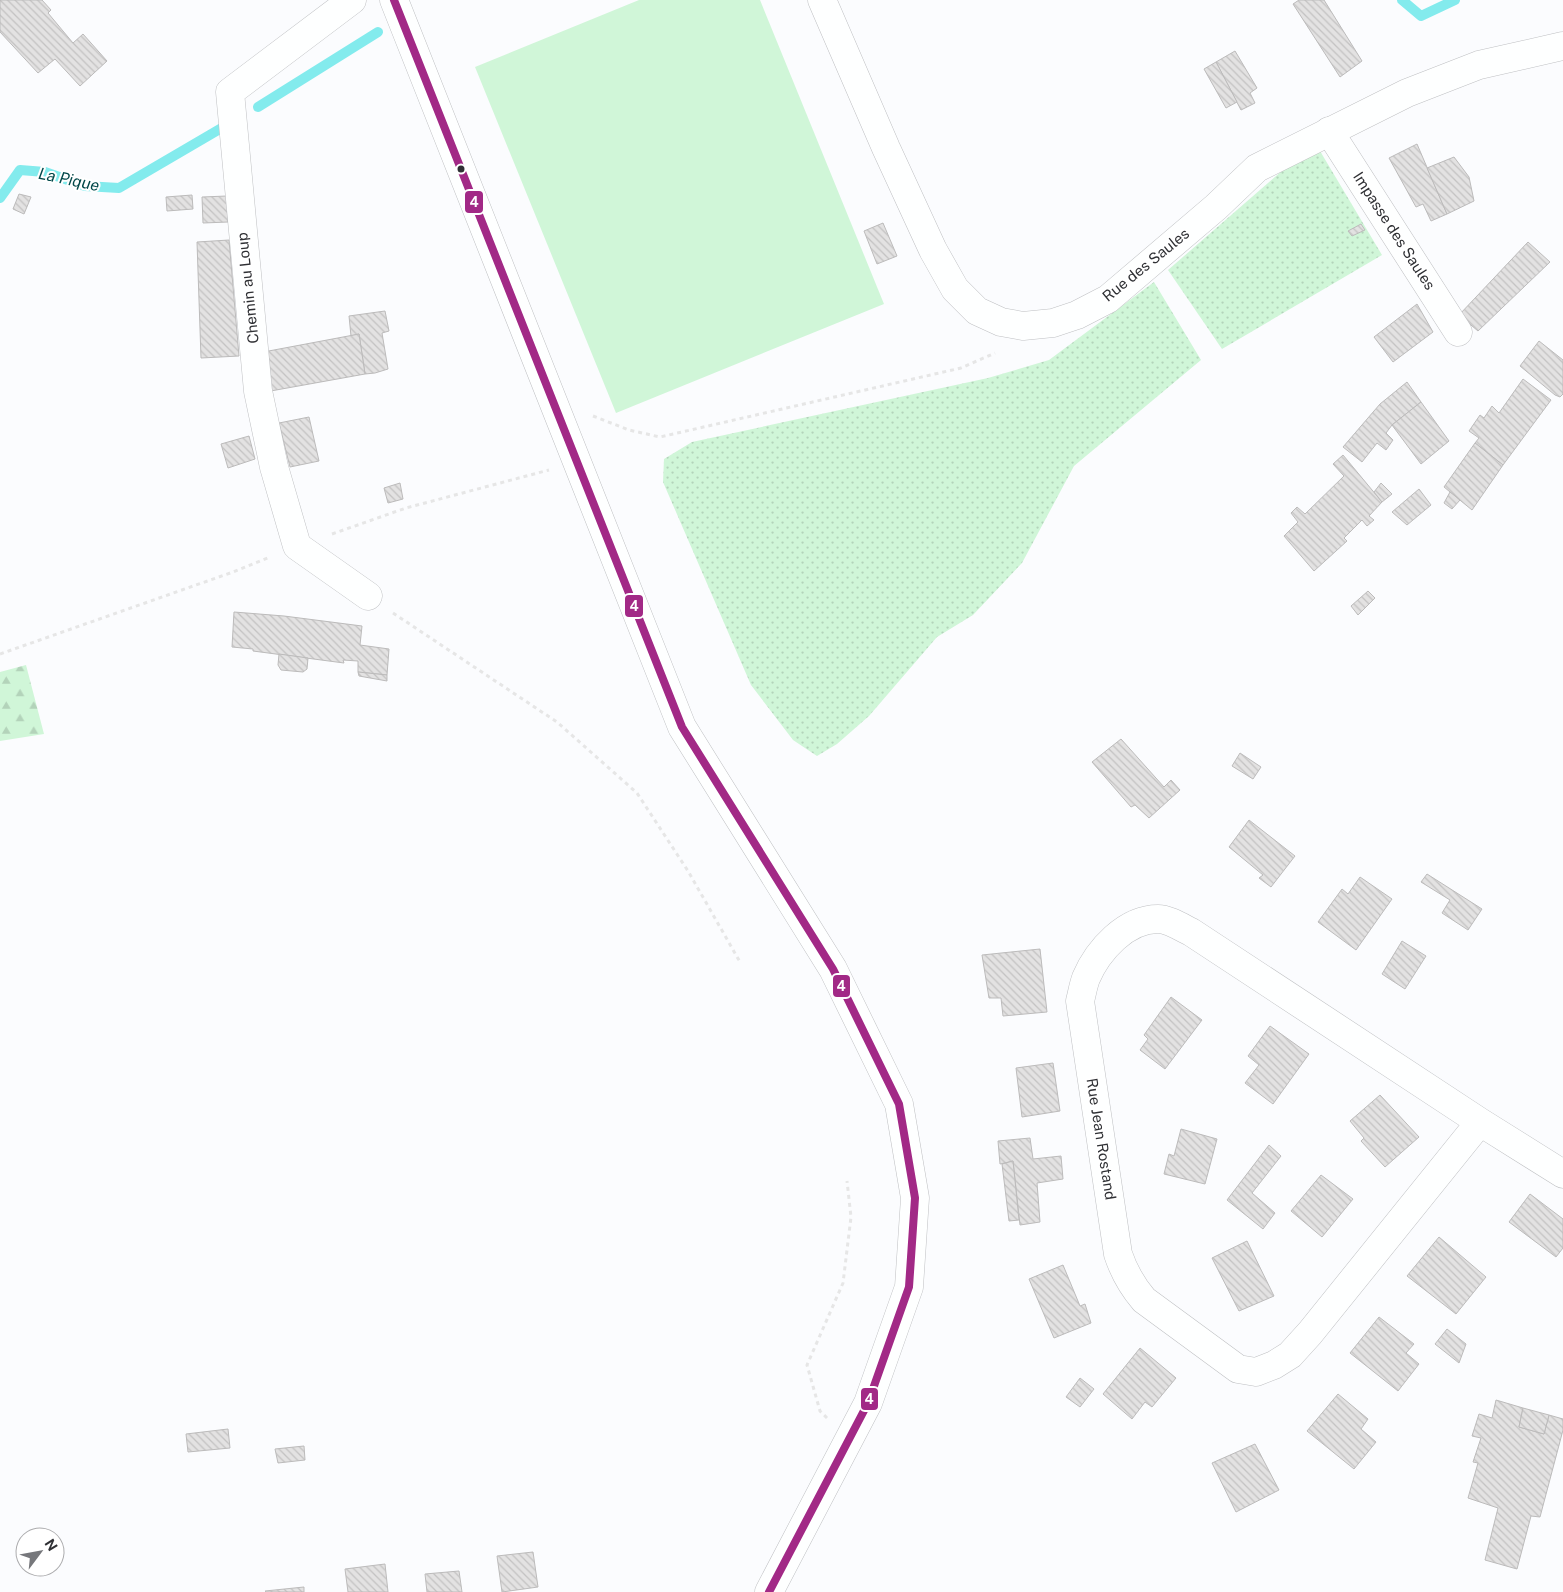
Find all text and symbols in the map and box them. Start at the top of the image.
water label: La Pique [37,164,101,195]
unlabelled marker [456,164,466,174]
street label: Impasse des Saules [1350,169,1439,293]
line badge: 4 [464,190,484,214]
text: 4 [469,194,479,210]
street label: Rue des Saules [1099,225,1192,305]
street label: Chemin au Loup [233,232,262,345]
line badge: 4 [624,594,644,618]
text: 4 [629,598,639,614]
line badge: 4 [832,974,851,998]
text: 4 [836,978,846,994]
street label: Rue Jean Rostand [1083,1077,1120,1201]
line badge: 4 [860,1387,879,1411]
text: 4 [864,1391,874,1407]
north arrow [15,1527,65,1577]
text: N [41,1536,61,1554]

